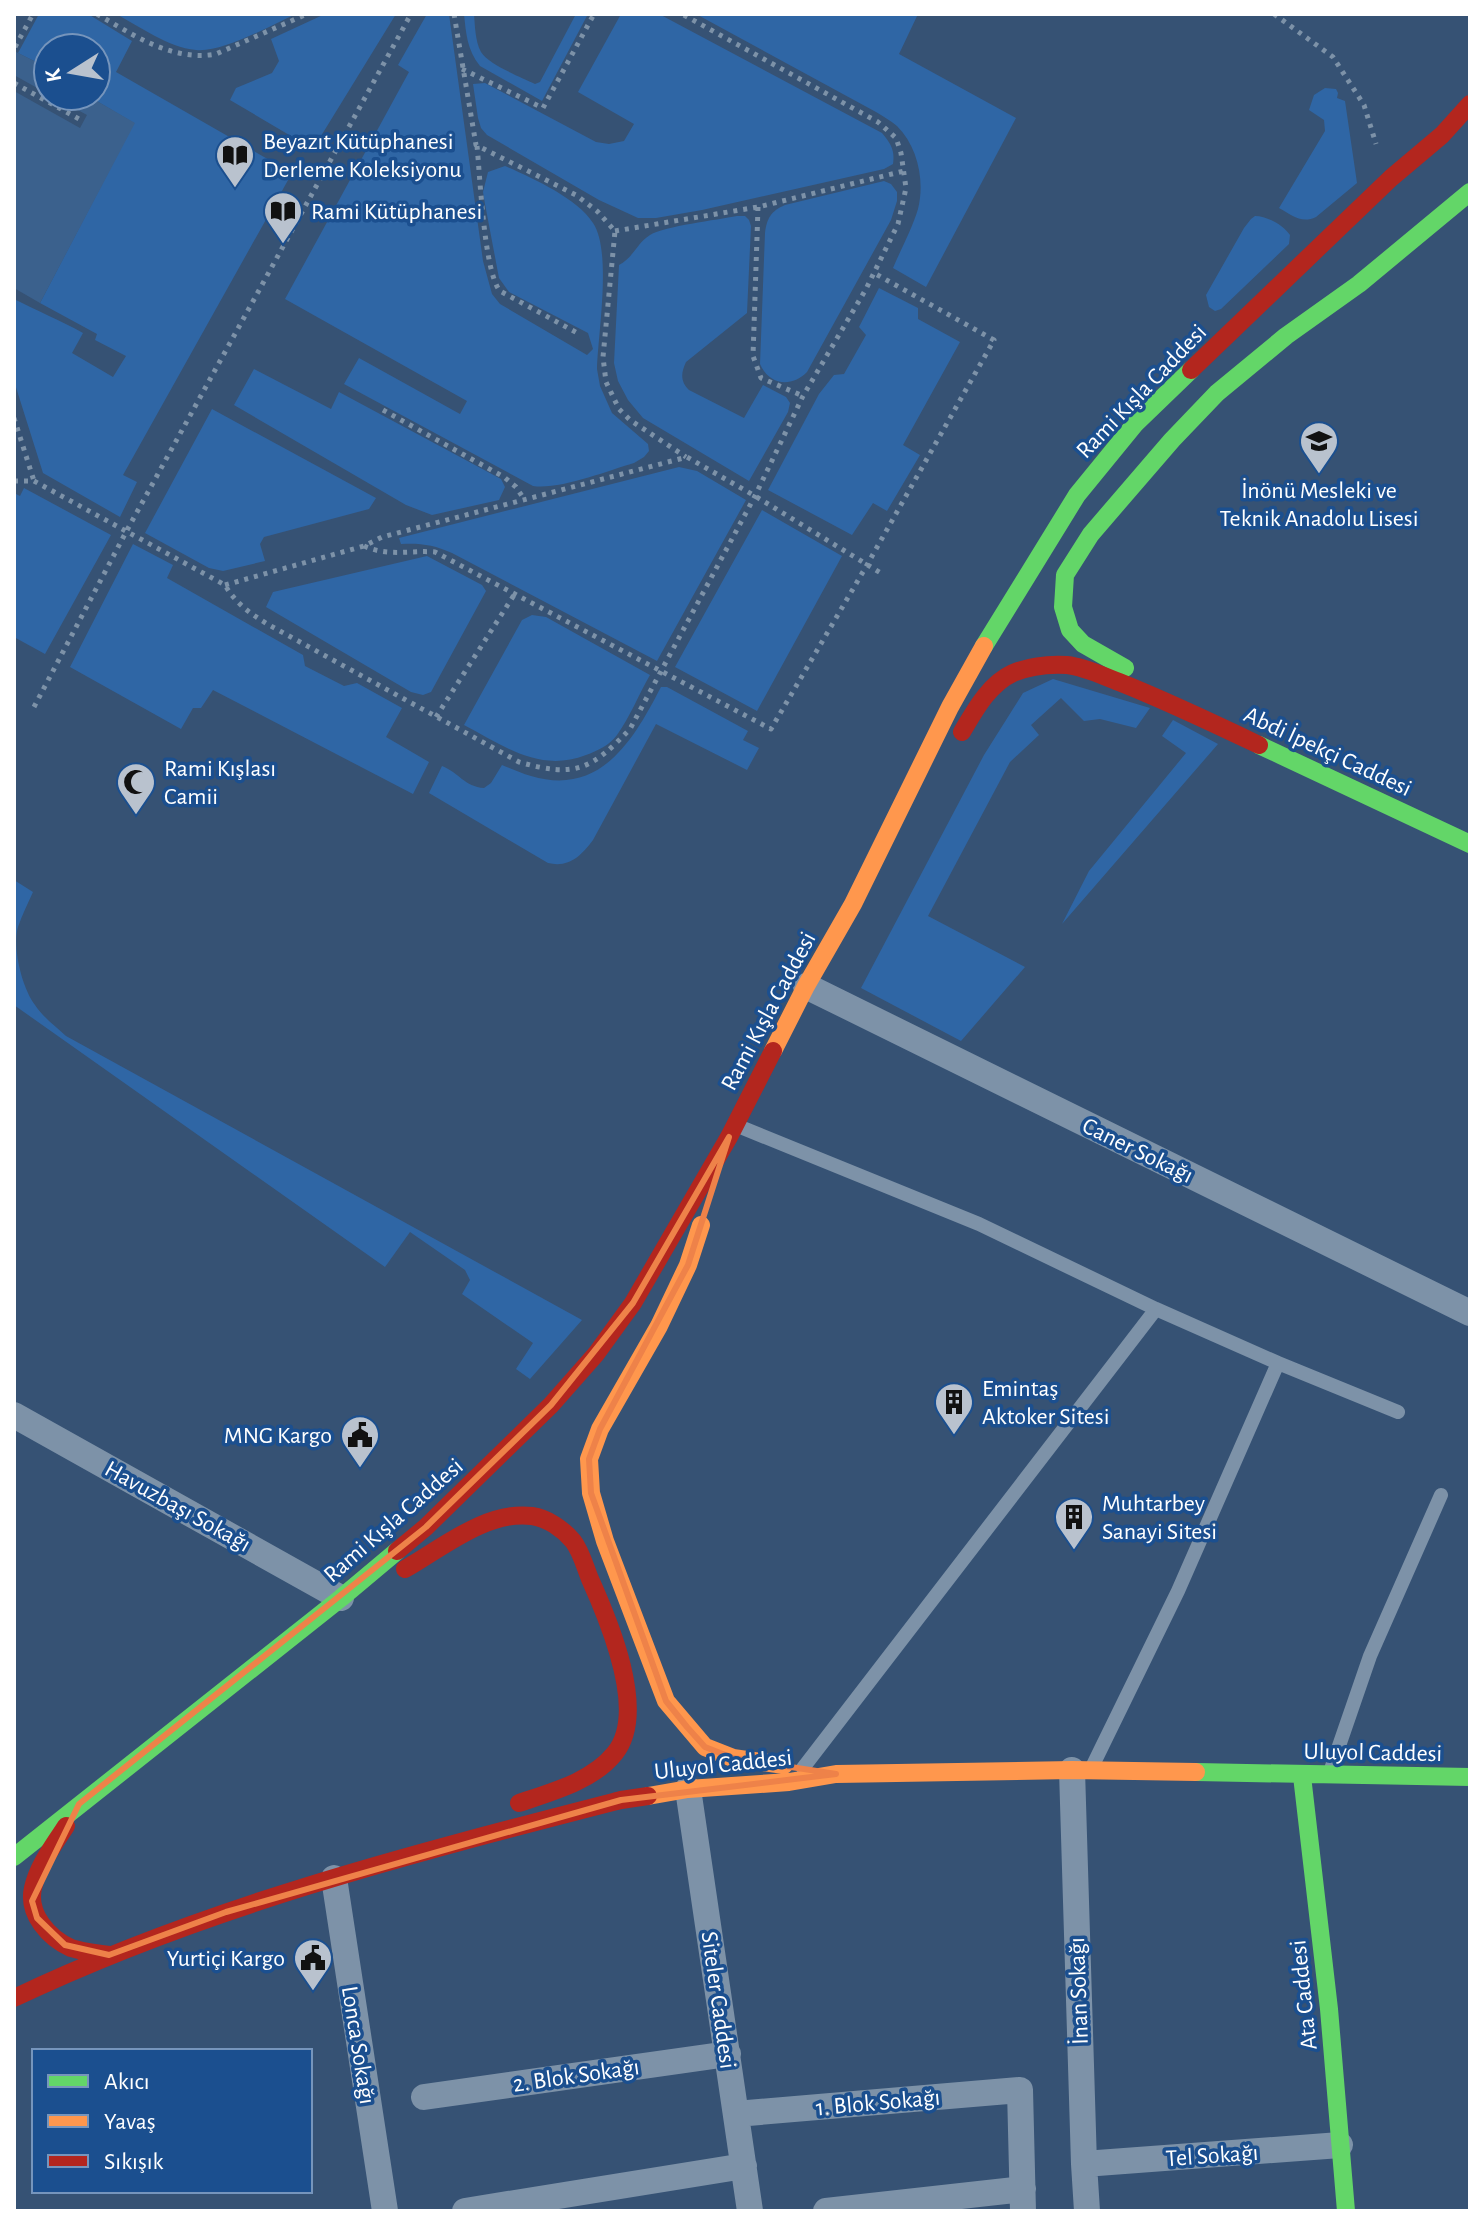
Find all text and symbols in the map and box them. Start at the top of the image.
north arrow [32,32,112,112]
text: K [41,66,65,84]
place label: Beyazıt Kütüphanesi Derleme Koleksiyonu [263,130,462,182]
library icon: Beyazıt Kütüphanesi Derleme Koleksiyonu [214,134,256,189]
library icon: Rami Kütüphanesi [262,190,304,245]
place label: Rami Kütüphanesi [311,200,482,224]
street label: Rami Kışla Caddesi [1072,320,1211,463]
school or university icon: İnönü Mesleki ve Teknik Anadolu Lisesi [1298,420,1340,475]
place label: İnönü Mesleki ve Teknik Anadolu Lisesi [1219,478,1419,531]
street label: Abdi İpekçi Caddesi [1240,702,1415,801]
place label: Rami Kışlası Camii [164,757,276,809]
mosque icon: Rami Kışlası Camii [115,761,157,816]
street label: Rami Kışla Caddesi [717,928,821,1095]
street label: Caner Sokağı [1078,1114,1197,1188]
place label: Emintaş Aktoker Sitesi [982,1377,1109,1429]
building icon: Emintaş Aktoker Sitesi [933,1381,975,1436]
public building icon: MNG Kargo [339,1414,381,1469]
place label: MNG Kargo [224,1424,332,1448]
street label: Rami Kışla Caddesi [320,1454,468,1587]
street label: Havuzbaşı Sokağı [101,1457,255,1557]
place label: Muhtarbey Sanayi Sitesi [1102,1492,1217,1544]
building icon: Muhtarbey Sanayi Sitesi [1053,1496,1095,1551]
street label: Uluyol Caddesi [1303,1740,1442,1766]
street label: Uluyol Caddesi [653,1746,793,1784]
street label: Siteler Caddesi [696,1930,740,2070]
public building icon: Yurtiçi Kargo [292,1937,334,1992]
street label: İnan Sokağı [1064,1937,1093,2045]
street label: Ata Caddesi [1286,1939,1322,2051]
place label: Yurtiçi Kargo [167,1947,285,1971]
street label: Lonca Sokağı [337,1984,379,2106]
legend [32,2049,312,2193]
street label: 2. Blok Sokağı [511,2055,641,2097]
text: Akıcı [104,2070,150,2094]
street label: 1. Blok Sokağı [815,2086,941,2120]
text: Yavaş [104,2110,156,2134]
street label: Tel Sokağı [1165,2141,1259,2171]
text: Sıkışık [104,2150,164,2174]

